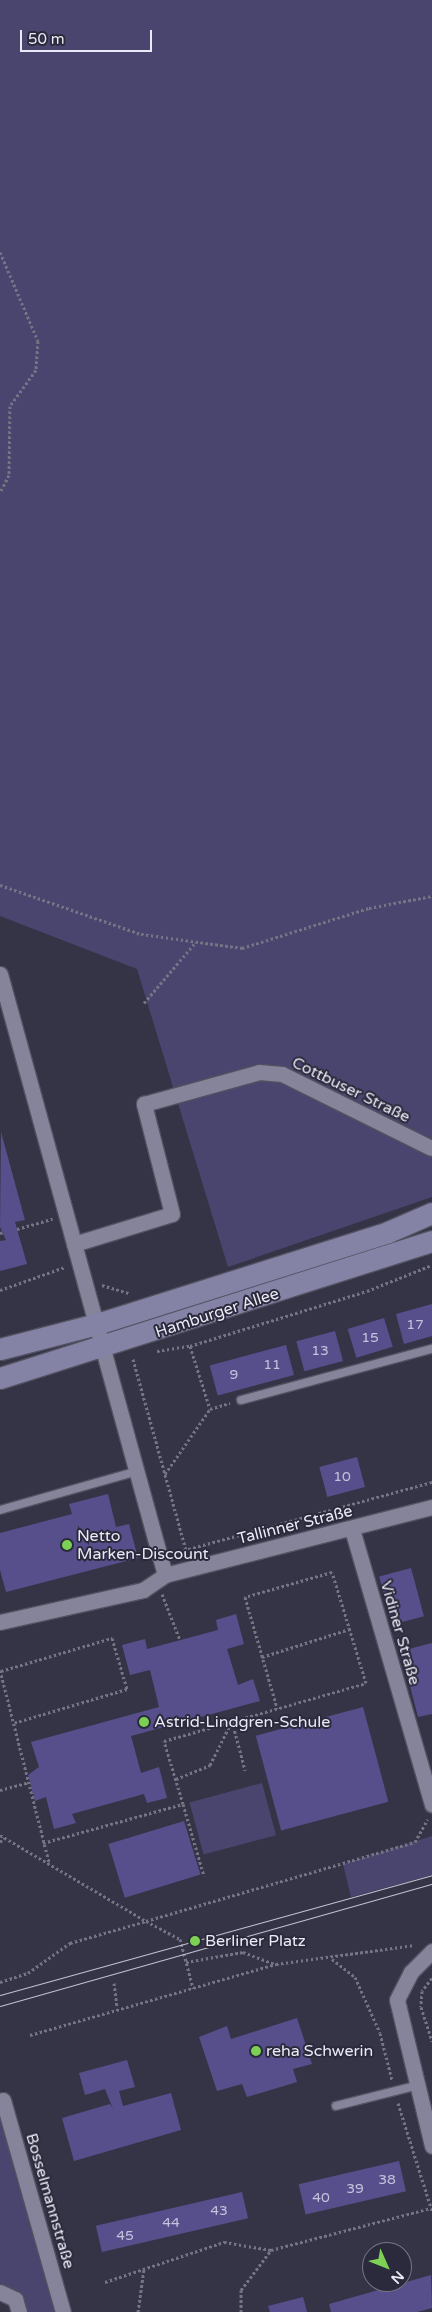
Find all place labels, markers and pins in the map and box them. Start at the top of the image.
place label: Netto Marken-Discount [77,1526,209,1564]
marker: Netto Marken-Discount [61,1539,73,1551]
place label: Astrid-Lindgren-Schule [154,1712,330,1732]
marker: Astrid-Lindgren-Schule [138,1716,150,1728]
place label: Berliner Platz [205,1931,306,1951]
marker: Berliner Platz [189,1935,201,1947]
place label: reha Schwerin [266,2041,373,2061]
marker: reha Schwerin [250,2045,262,2057]

